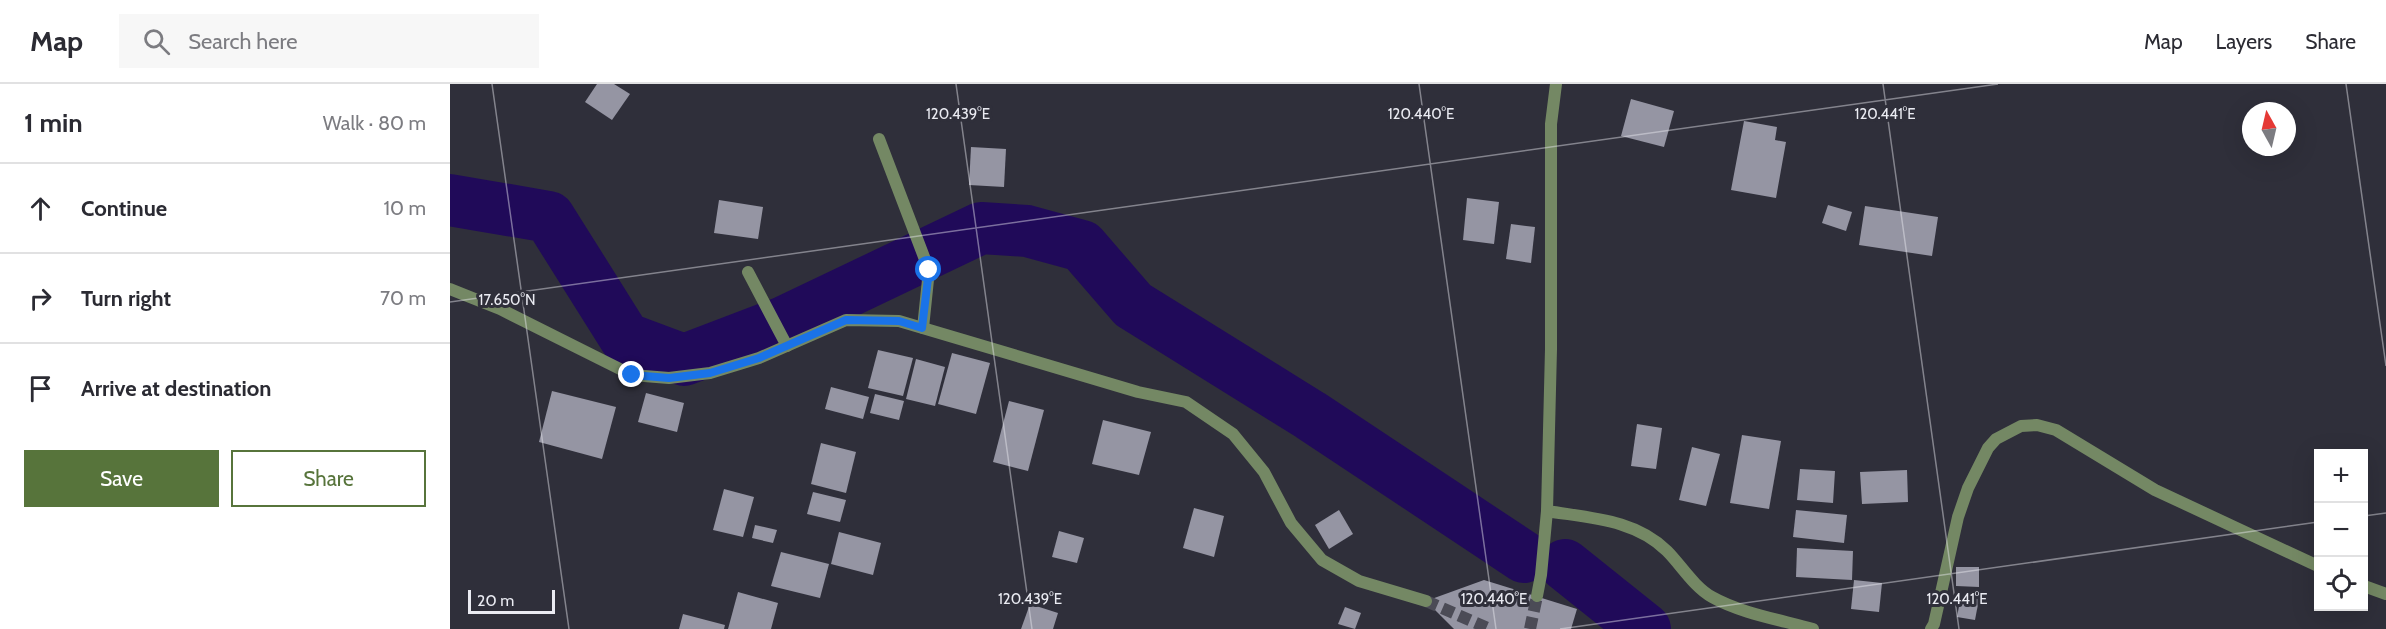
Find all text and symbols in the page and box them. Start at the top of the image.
search box [119,14,539,68]
text: Map [30,24,83,58]
icon: search [140,25,173,58]
text: Search here [188,28,297,55]
text: Map [2144,29,2183,54]
text: Layers [2216,29,2272,54]
text: Share [2305,29,2356,54]
north arrow [2242,102,2296,156]
text: 120.439°E [926,105,990,123]
text: 120.440°E [1388,105,1454,123]
text: 120.441°E [1855,105,1915,123]
text: 1 min [24,107,83,139]
text: Walk · 80 m [323,111,426,135]
icon: ahead [24,192,57,225]
text: Continue [81,195,167,222]
text: 10 m [383,196,426,220]
route start [915,256,941,282]
icon: right [24,282,57,315]
text: Turn right [81,285,171,312]
text: 70 m [380,286,426,310]
text: 17.650°N [479,291,536,309]
route end [618,361,644,387]
icon: arrive [24,372,57,405]
text: Arrive at destination [81,375,271,402]
map controls [2314,449,2368,611]
button: + [2314,449,2368,503]
button: Save [24,450,219,507]
button: Share [231,450,426,507]
button: − [2314,503,2368,557]
button: locate [2314,557,2368,611]
scale bar [468,587,555,614]
text: 120.439°E [998,590,1062,608]
text: 120.440°E [1461,590,1527,608]
text: 120.441°E [1927,590,1987,608]
text: 20 m [477,591,514,610]

